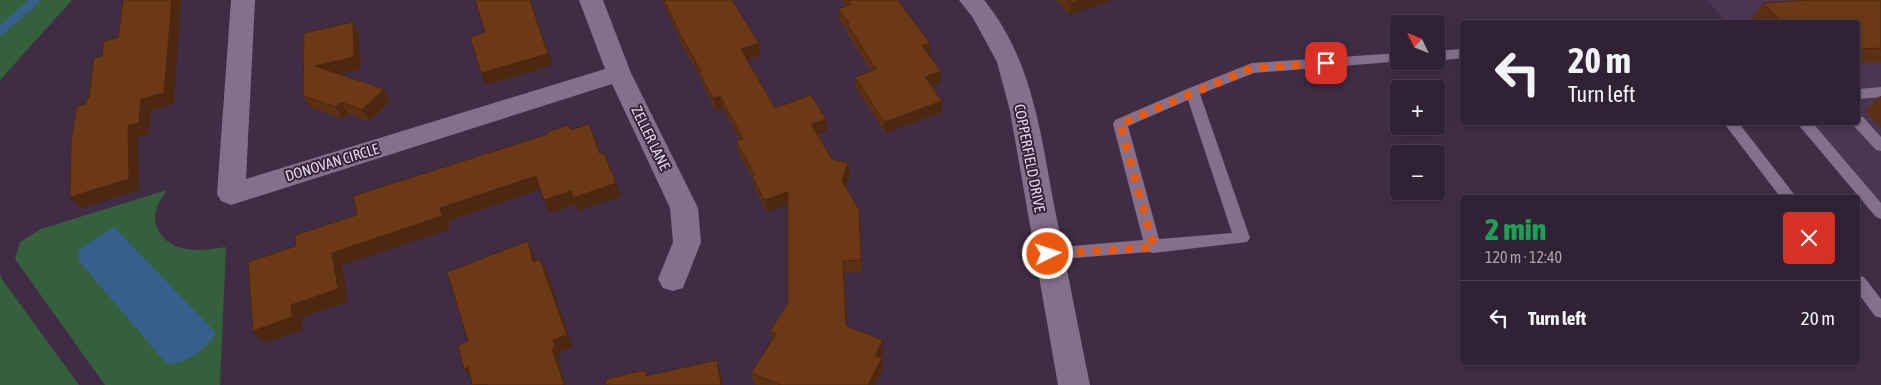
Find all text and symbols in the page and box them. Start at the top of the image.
north arrow [1390,15,1445,70]
map controls [1390,15,1445,200]
icon: left [1485,40,1550,105]
text: 20 m [1568,40,1631,80]
pin [1305,42,1347,84]
icon: arrive [1312,49,1340,77]
button: + [1390,80,1445,135]
text: Turn left [1568,81,1635,107]
street label: COPPERFIELD DRIVE [1011,102,1049,214]
street label: ZELLER LANE [628,103,674,173]
street label: DONOVAN CIRCLE [283,140,381,184]
button: − [1390,145,1445,200]
text: 2 min [1485,212,1546,246]
button: close [1783,212,1835,264]
position arrow [1021,227,1073,279]
text: 120 m · 12:40 [1485,248,1562,266]
icon: left [1485,304,1513,332]
text: Turn left [1528,307,1586,329]
text: 20 m [1801,307,1835,329]

